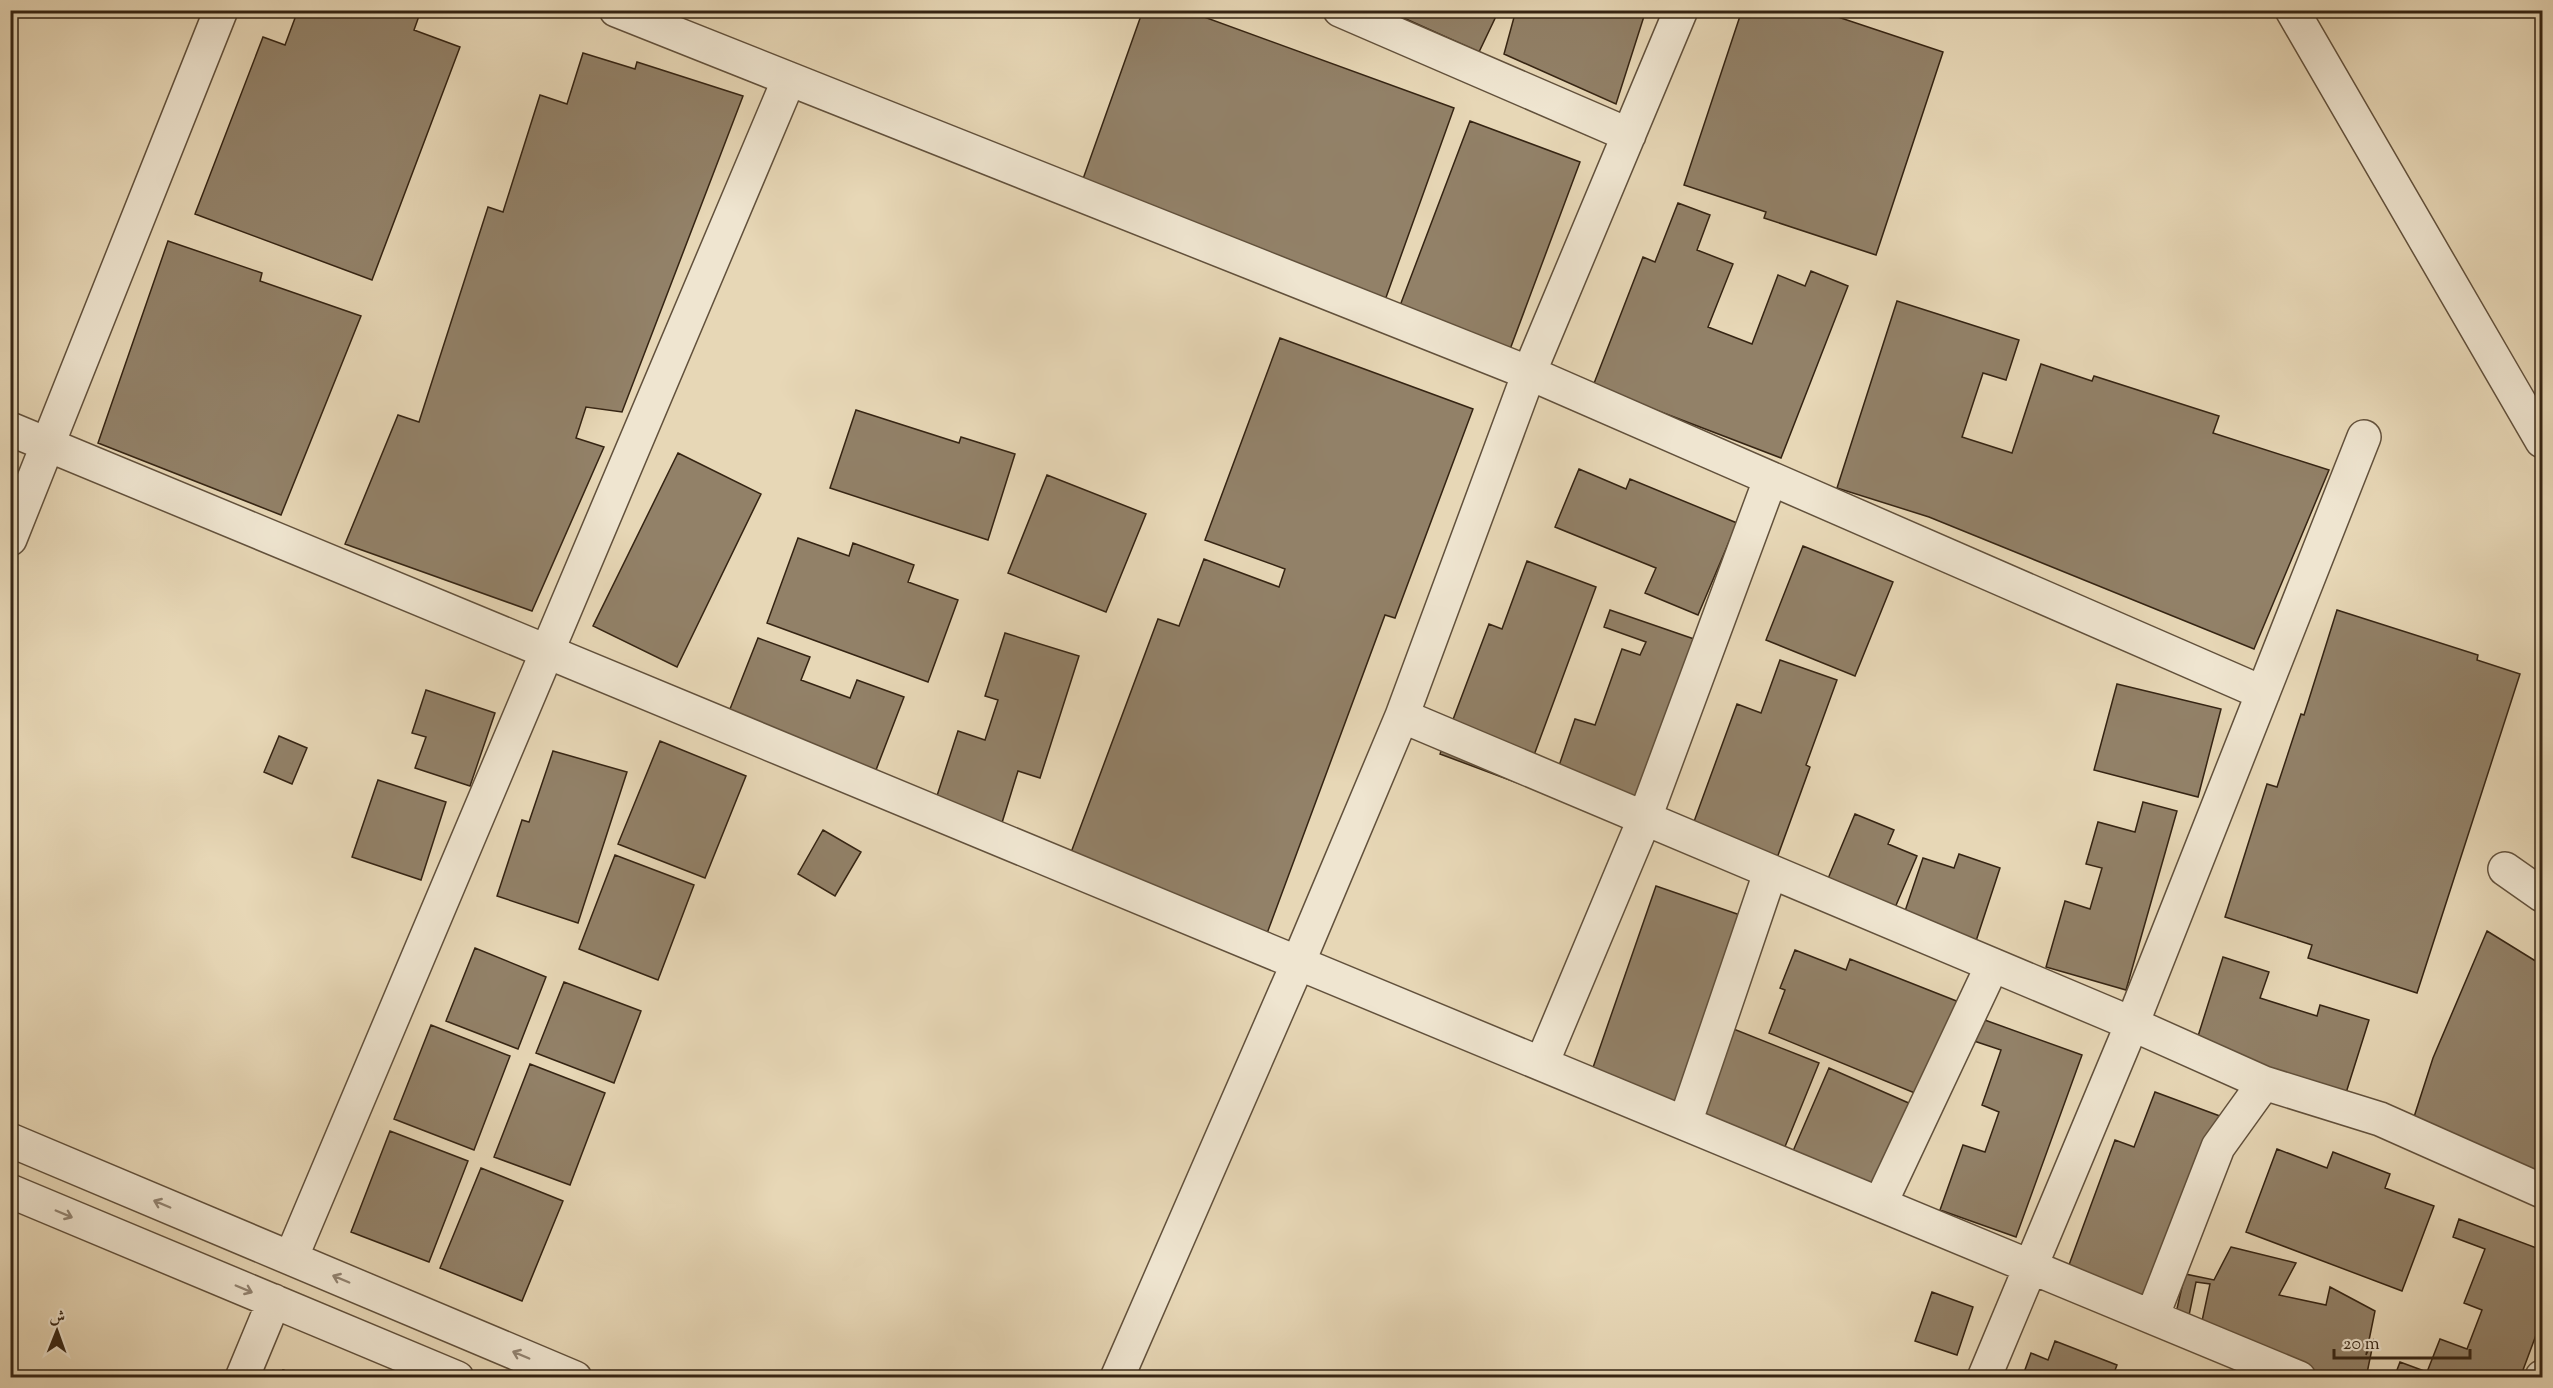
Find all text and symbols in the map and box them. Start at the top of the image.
one-way arrow [153,1198,171,1209]
one-way arrow [55,1209,73,1220]
one-way arrow [333,1273,351,1284]
one-way arrow [235,1284,253,1295]
north arrow [27,1301,87,1361]
text: ش [49,1307,65,1330]
scale bar [2334,1322,2470,1360]
text: 20 m [2343,1332,2380,1358]
one-way arrow [512,1349,531,1360]

